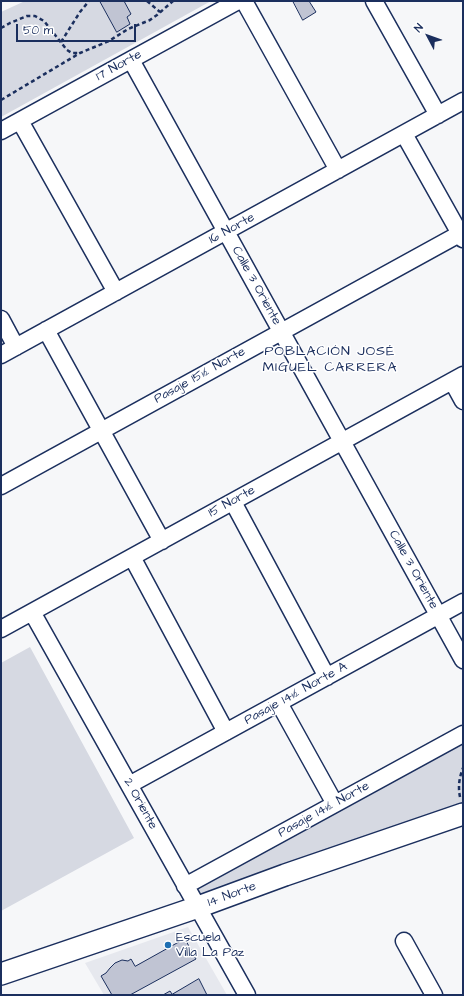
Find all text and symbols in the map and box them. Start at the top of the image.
scale bar [18,16,138,42]
north arrow [408,16,448,56]
text: N [411,20,426,35]
text: 50 m [23,22,53,39]
street label: 17 Norte [93,47,145,85]
street label: 16 Norte [206,210,258,248]
street label: Calle 3 Oriente [228,244,284,328]
street label: Pasaje 15½ Norte [152,344,248,408]
district label: POBLACIÓN JOSÉ MIGUEL CARRERA [263,344,397,376]
street label: 15 Norte [206,483,258,521]
street label: Calle 3 Oriente [385,528,441,612]
street label: Pasaje 14½ Norte A [242,659,350,729]
street label: 2 Oriente [120,776,160,832]
street label: Pasaje 14½ Norte [276,779,372,841]
street label: 14 Norte [206,879,258,911]
place label: Escuela Villa La Paz [176,930,244,961]
marker: Escuela Villa La Paz [163,940,173,950]

